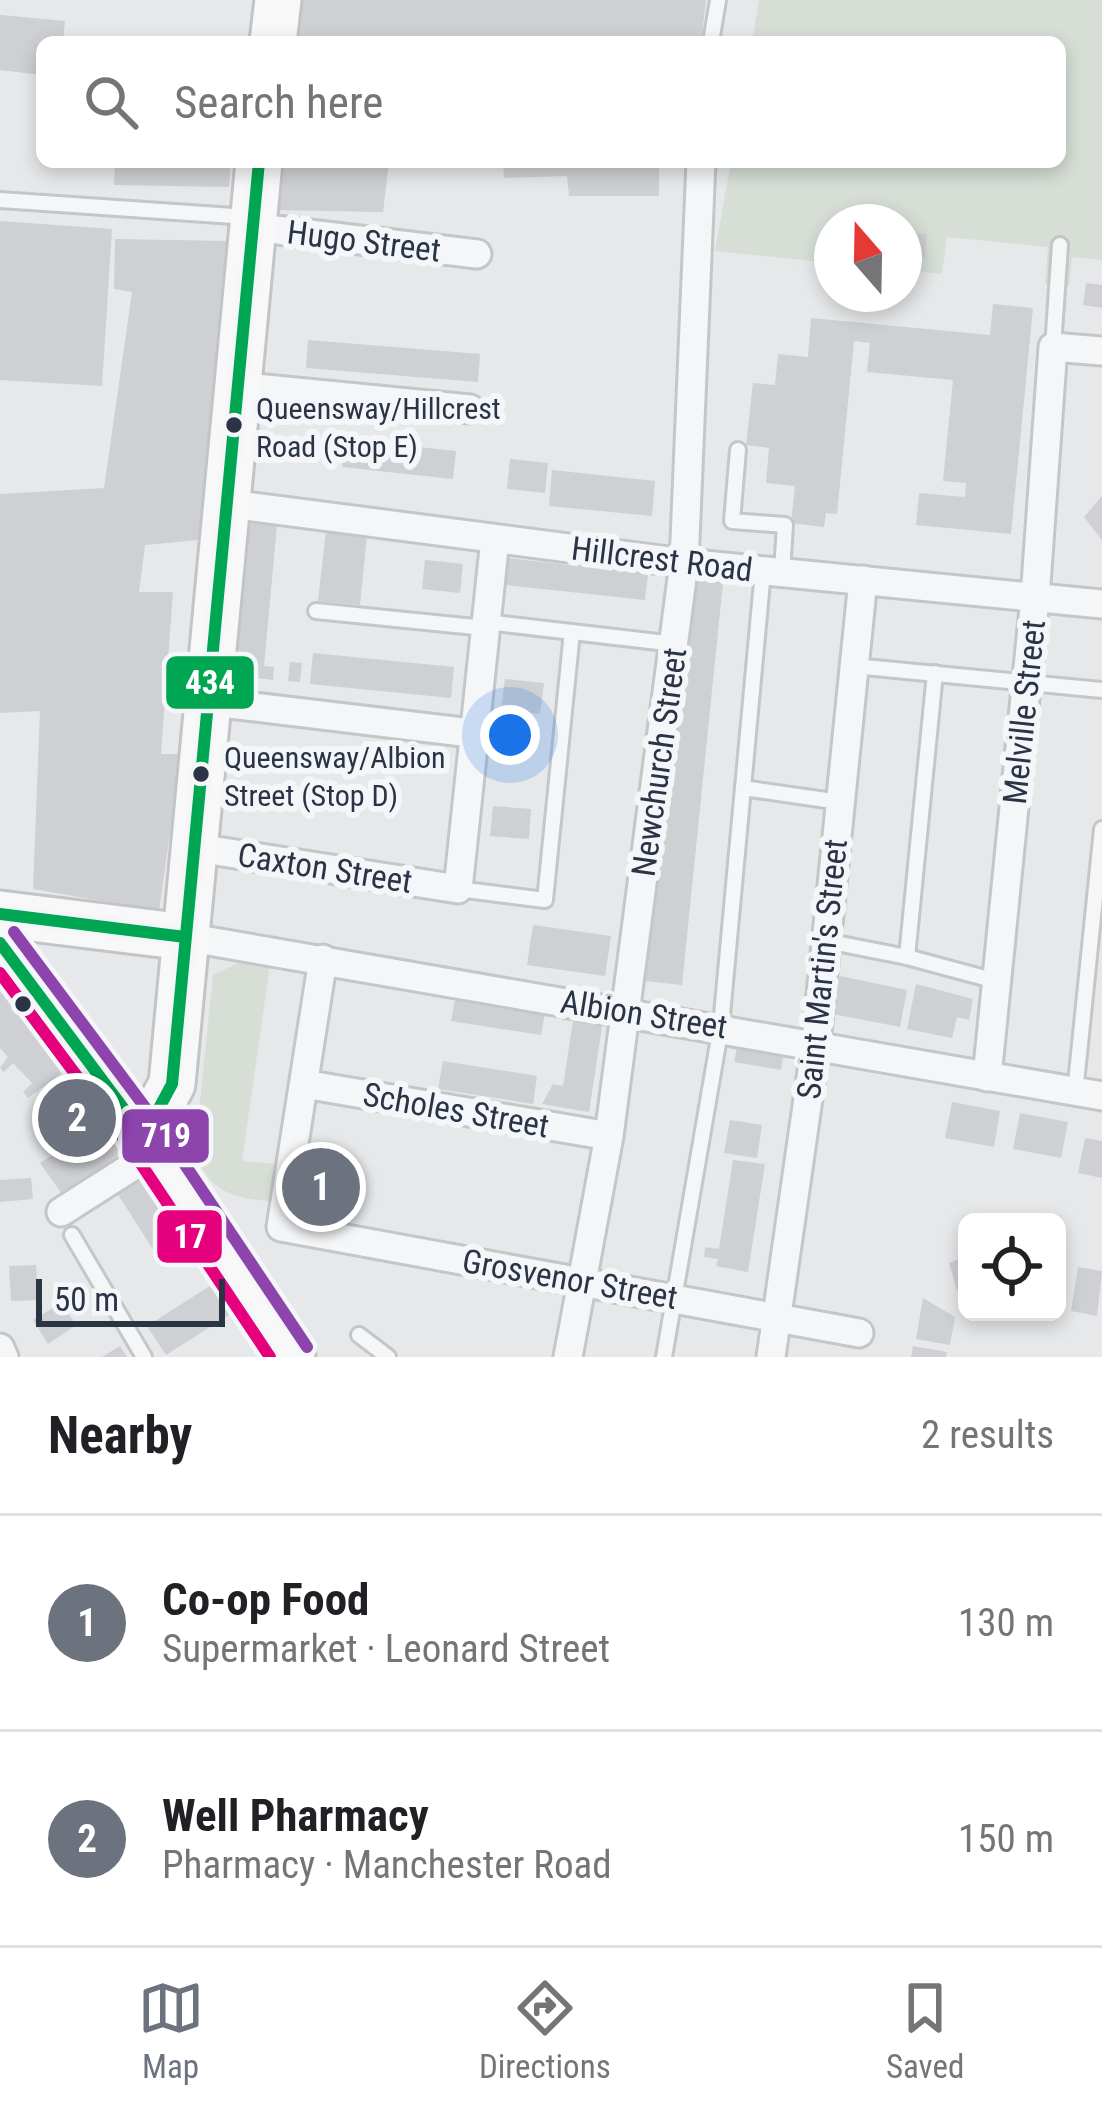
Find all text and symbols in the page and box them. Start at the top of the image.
search box [36,36,1066,168]
icon: search [78,69,144,135]
text: Search here [174,76,383,129]
north arrow [814,204,922,312]
street label: Hugo Street [285,212,443,270]
place label: Queensway/Hillcrest Road (Stop E) [256,391,501,464]
marker: Queensway/Hillcrest Road (Stop E) [223,414,245,436]
street label: Hillcrest Road [569,529,755,589]
street label: Melville Street [995,618,1053,806]
street label: Newchurch Street [624,645,694,879]
line badge: 434 [164,654,256,711]
text: 434 [185,663,235,702]
your location [480,705,540,765]
place label: Queensway/Albion Street (Stop D) [224,740,446,813]
marker: Queensway/Albion Street (Stop D) [190,763,212,785]
street label: Caxton Street [235,835,415,901]
street label: Saint Martin's Street [789,837,855,1101]
street label: Albion Street [558,982,730,1046]
unlabelled marker [12,993,34,1015]
pin: 2 [38,1073,116,1163]
street label: Scholes Street [360,1074,552,1146]
line badge: 719 [120,1107,211,1165]
text: 719 [141,1116,191,1155]
pin: 1 [282,1142,360,1232]
line badge: 17 [155,1208,224,1265]
map controls [958,1213,1066,1321]
button: locate [958,1213,1066,1321]
text: 17 [173,1217,207,1256]
street label: Grosvenor Street [459,1241,681,1317]
scale bar [36,1273,225,1326]
text: 50 m [54,1280,119,1319]
text: Nearby [48,1406,192,1465]
text: 2 results [921,1412,1054,1458]
text: Co-op Food [162,1573,369,1626]
text: 1 [77,1600,97,1646]
text: 130 m [958,1600,1054,1646]
text: Supermarket · Leonard Street [162,1626,610,1672]
text: Well Pharmacy [162,1789,429,1842]
text: 2 [77,1816,97,1862]
text: 150 m [958,1816,1054,1862]
text: Pharmacy · Manchester Road [162,1842,612,1888]
tab: Map [138,1975,204,2086]
tab: Directions [479,1975,611,2086]
tab: Saved [886,1975,964,2086]

